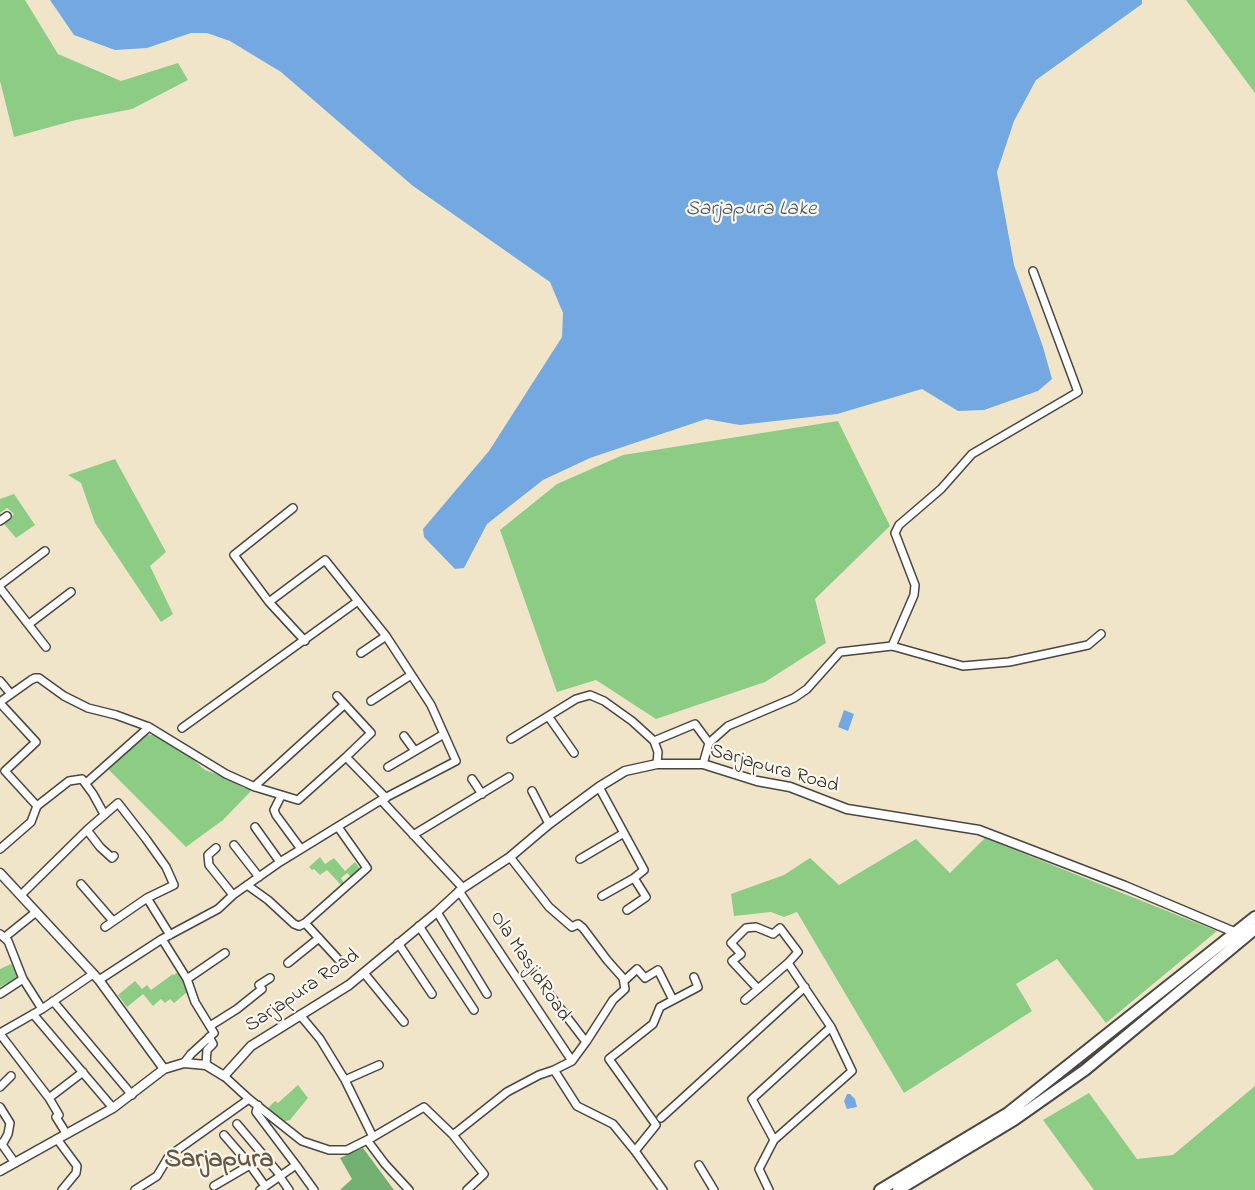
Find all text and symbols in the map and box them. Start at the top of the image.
water label: Sarjapura Lake [685,198,817,224]
street label: Sarjapura Road [707,740,841,800]
street label: Ola MasjidRoad [483,907,575,1027]
street label: Sarjapura Road [241,945,365,1039]
district label: Sarjapura [164,1146,274,1178]

